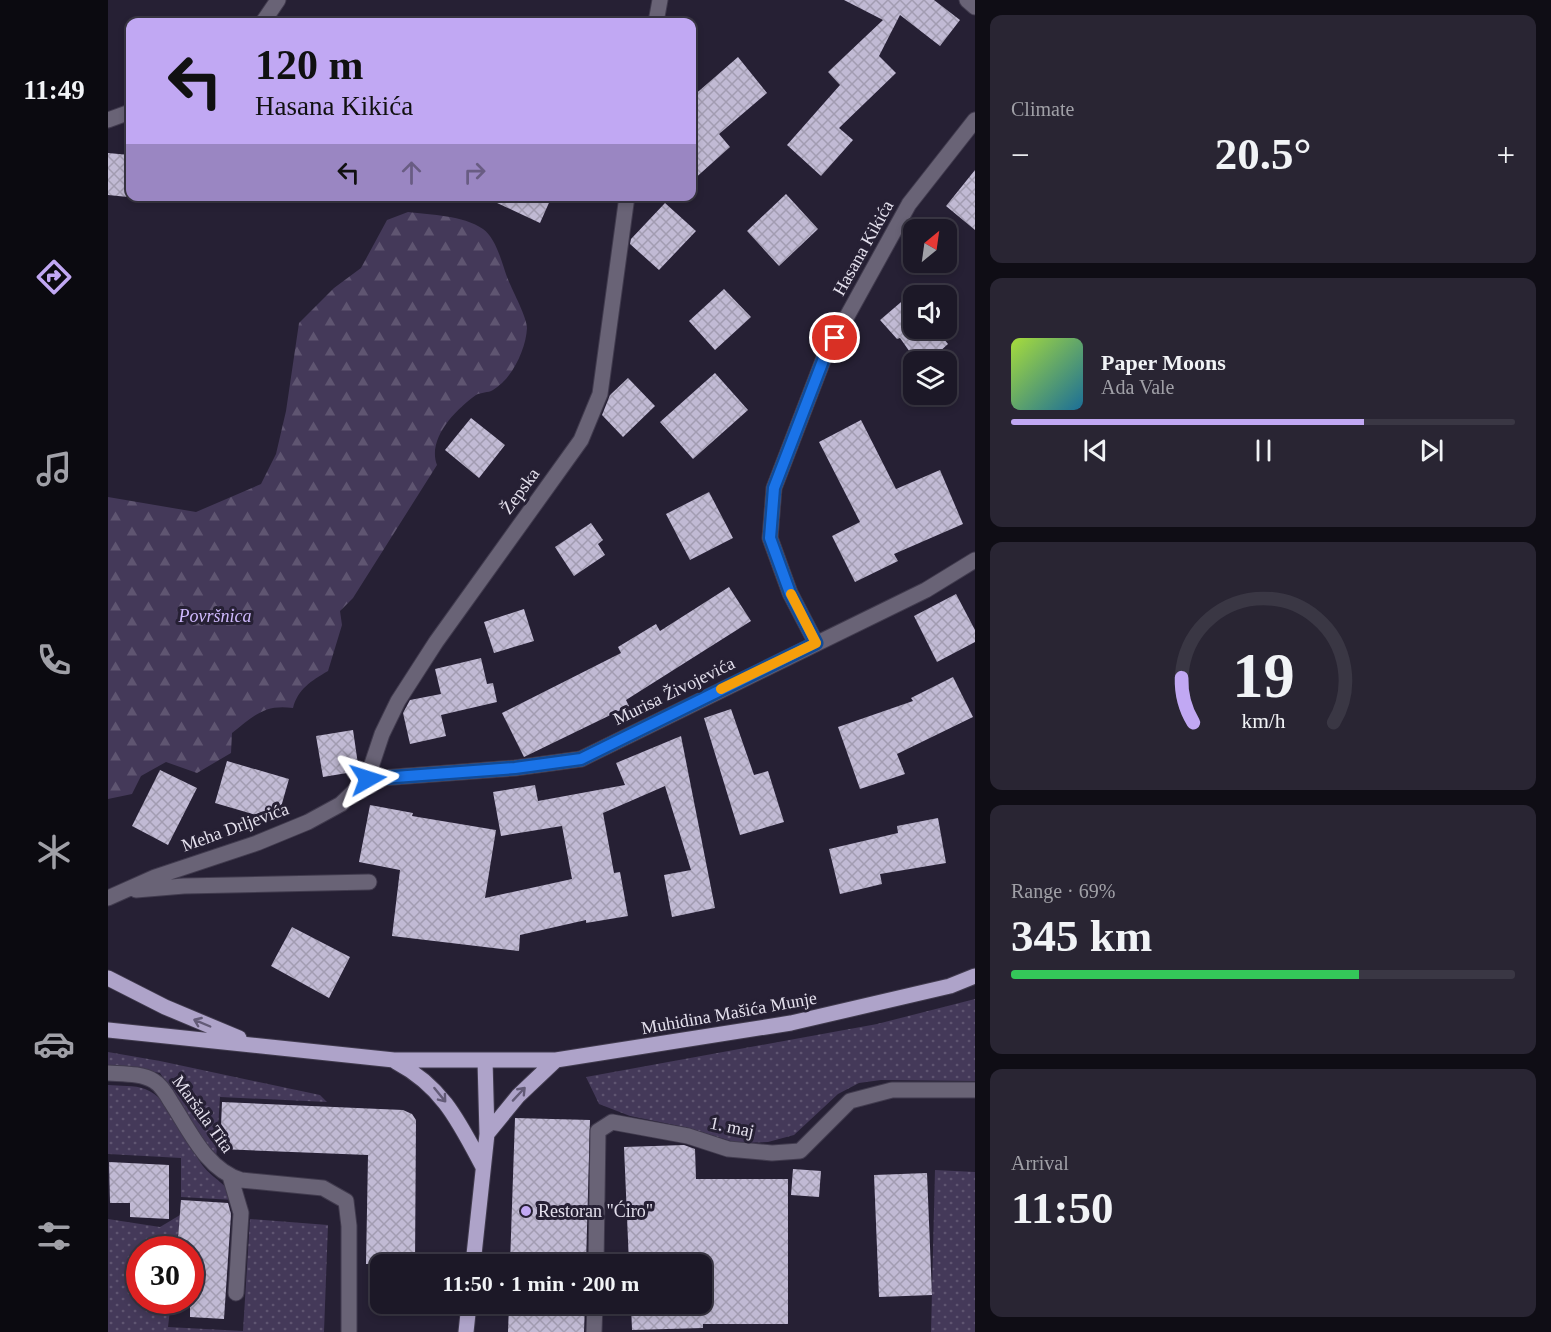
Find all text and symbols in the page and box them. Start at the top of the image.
icon: left [156,42,234,120]
text: 120 m [255,42,364,88]
text: 11:49 [23,75,85,105]
text: Hasana Kikića [255,91,413,121]
text: Climate [1011,98,1074,120]
text: 20.5° [1215,129,1311,179]
text: − [1011,137,1030,173]
text: + [1496,137,1515,173]
icon: left [332,156,365,189]
icon: ahead [395,156,428,189]
icon: right [458,156,491,189]
street label: Hasana Kikića [829,197,897,299]
north arrow [903,219,957,273]
map controls [903,219,957,405]
icon: directions [33,256,75,298]
button: sound [903,285,957,339]
pin [809,312,860,363]
icon: arrive [818,321,851,354]
text: Paper Moons [1101,350,1226,375]
button: layers [903,351,957,405]
text: Ada Vale [1101,376,1175,398]
icon: previous [1079,434,1112,467]
icon: pause [1247,434,1280,467]
icon: next [1415,434,1448,467]
icon: music [33,448,75,490]
street label: Žepska [496,464,543,518]
park label: Površnica [178,606,251,626]
icon: phone [33,639,75,681]
text: 19 [1232,641,1294,710]
street label: Murisa Živojevića [610,652,738,729]
text: km/h [1241,709,1285,733]
position arrow [336,747,400,811]
street label: Meha Drljevića [179,798,291,856]
icon: climate [33,831,75,873]
text: Range · 69% [1011,880,1115,902]
text: 345 km [1011,911,1152,961]
street label: Muhidina Mašića Munje [640,988,818,1038]
one-way arrow [193,1017,211,1028]
icon: car [33,1023,75,1065]
street label: Maršala Tita [168,1072,238,1156]
one-way arrow [433,1087,446,1103]
one-way arrow [512,1087,526,1102]
street label: 1. maj [708,1113,756,1141]
text: Arrival [1011,1152,1069,1174]
text: 11:50 [1011,1183,1114,1233]
place label: Restoran "Ćiro" [538,1200,653,1221]
marker: Restoran "Ćiro" [519,1204,533,1218]
icon: filters [33,1215,75,1257]
speed limit sign: 30 [126,1236,204,1314]
text: 11:50 · 1 min · 200 m [443,1271,639,1296]

